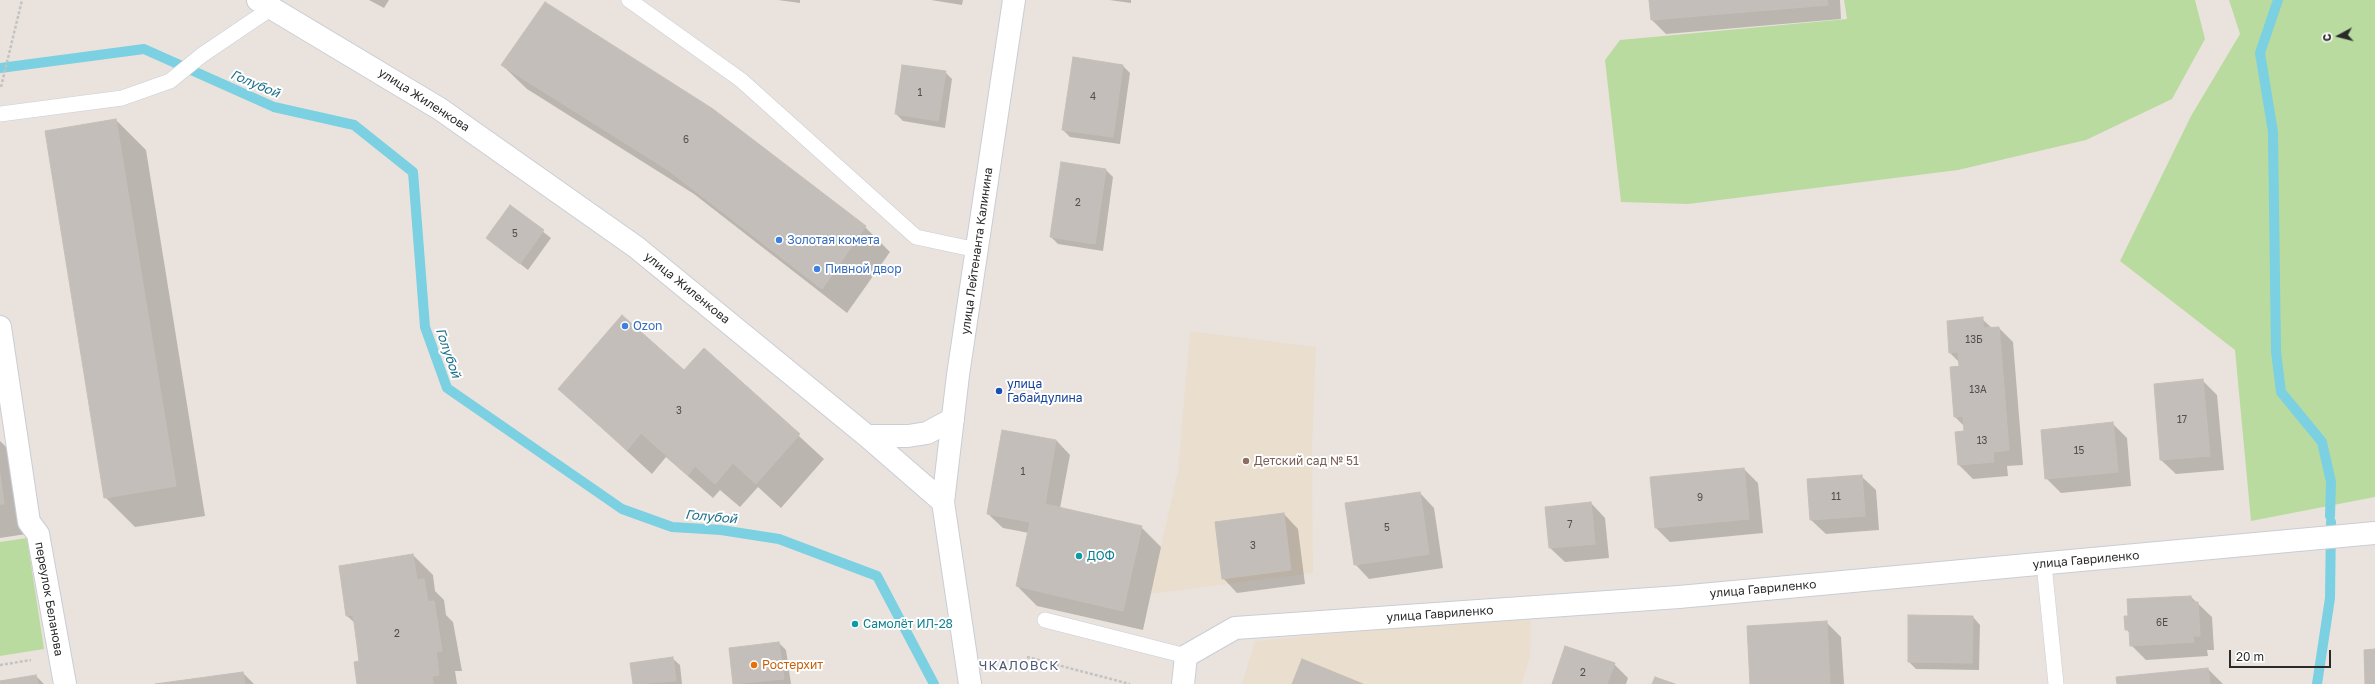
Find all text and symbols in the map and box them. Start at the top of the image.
north arrow [2319,16,2359,56]
text: С [2320,33,2334,42]
street label: улица Жиленкова [376,65,472,135]
water label: Голубой [228,67,282,101]
house number: 1 [918,87,922,99]
house number: 4 [1090,91,1096,103]
house number: 6 [683,134,689,146]
street label: улица Лейтенанта Калинина [958,166,996,336]
house number: 2 [1075,197,1081,209]
house number: 5 [512,228,518,240]
place label: Золотая комета [787,233,880,247]
marker: Золотая комета [774,235,784,245]
street label: улица Жиленкова [641,249,733,327]
place label: Пивной двор [825,262,902,276]
marker: Пивной двор [812,264,822,274]
place label: Ozon [633,319,662,333]
marker: Ozon [620,321,630,331]
water label: Голубой [432,326,464,380]
house number: 13Б [1965,334,1983,346]
place label: улица Габайдулина [1007,377,1083,405]
house number: 13А [1969,384,1987,396]
marker: улица Габайдулина [994,386,1004,396]
house number: 3 [676,405,682,417]
house number: 17 [2177,414,2187,426]
house number: 13 [1977,435,1987,447]
house number: 15 [2074,445,2084,457]
place label: Детский сад № 51 [1254,454,1359,468]
marker: Детский сад № 51 [1241,456,1251,466]
house number: 1 [1021,466,1025,478]
house number: 11 [1831,491,1841,503]
house number: 9 [1697,492,1703,504]
water label: Голубой [684,507,738,527]
house number: 7 [1567,519,1573,531]
house number: 5 [1384,522,1390,534]
house number: 3 [1250,540,1256,552]
street label: переулок Беланова [32,541,66,657]
street label: улица Гавриленко [2032,548,2140,572]
place label: ДОФ [1087,549,1115,563]
marker: ДОФ [1074,551,1084,561]
street label: улица Гавриленко [1709,577,1817,601]
street label: улица Гавриленко [1386,603,1494,625]
place label: Самолёт ИЛ-28 [863,617,953,631]
house number: 6Е [2156,617,2168,629]
marker: Самолёт ИЛ-28 [850,619,860,629]
house number: 2 [394,628,400,640]
scale bar [2231,642,2333,668]
text: 20 m [2236,649,2264,664]
place label: Ростерхит [762,658,823,672]
district label: ЧКАЛОВСК [979,658,1059,674]
marker: Ростерхит [749,660,759,670]
house number: 2 [1580,667,1586,679]

